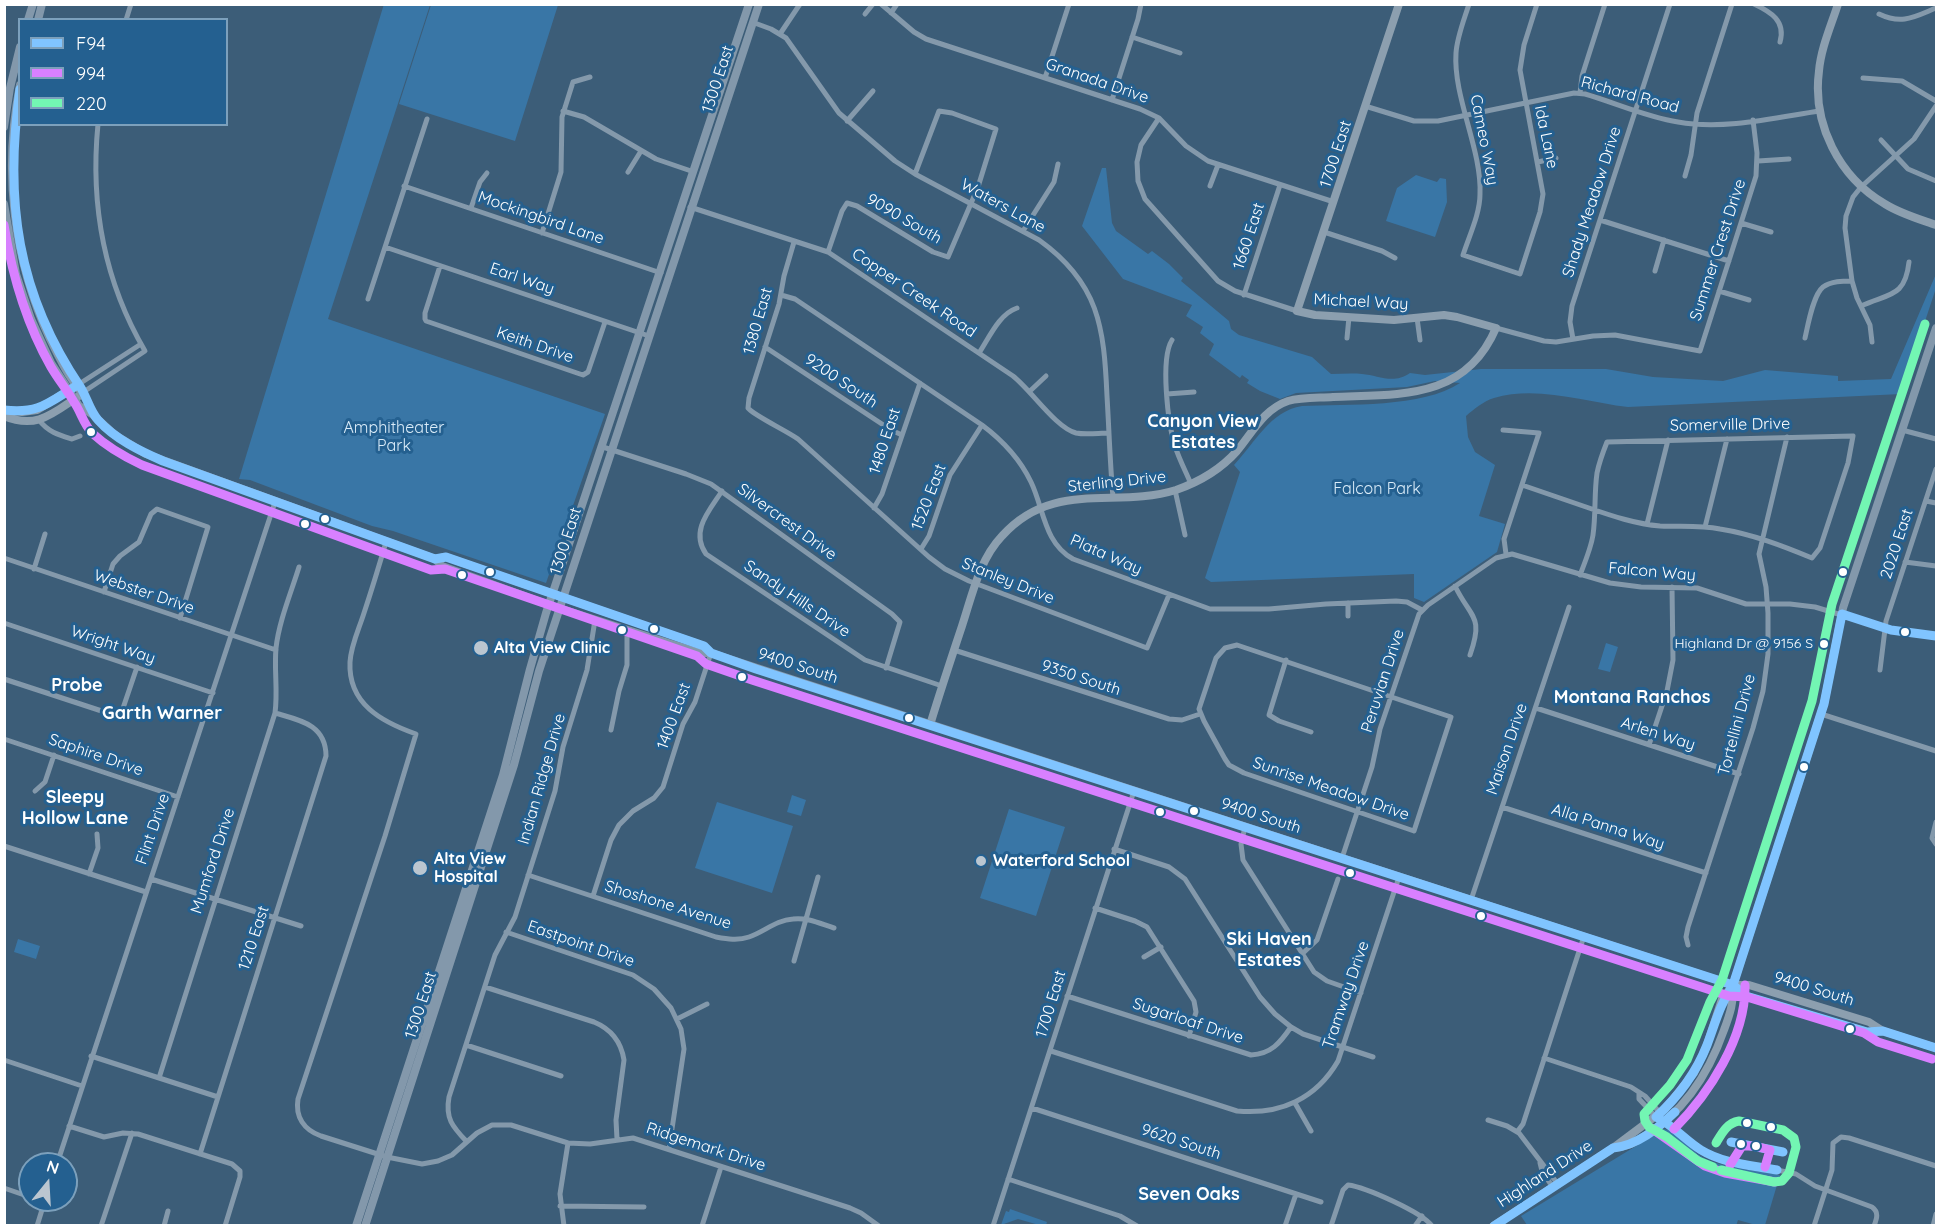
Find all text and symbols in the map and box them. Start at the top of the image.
legend [18,18,228,126]
text: F94 [76,32,106,55]
street label: 1300 East [698,43,738,115]
street label: Granada Drive [1043,54,1151,108]
text: 994 [76,62,106,85]
street label: Richard Road [1579,73,1681,117]
text: 220 [76,92,107,115]
street label: Cameo Way [1466,93,1502,187]
street label: Ida Lane [1530,104,1562,170]
street label: 1700 East [1316,118,1356,190]
street label: Shady Meadow Drive [1559,124,1625,280]
street label: Waters Lane [957,175,1049,237]
street label: Summer Crest Drive [1686,177,1750,323]
street label: Mockingbird Lane [476,187,606,249]
street label: 9090 South [863,190,945,248]
street label: 1660 East [1229,200,1269,272]
street label: Copper Creek Road [848,244,980,342]
street label: Earl Way [487,259,557,299]
street label: 1380 East [739,285,777,357]
street label: Michael Way [1313,290,1409,314]
street label: Keith Drive [494,323,576,367]
street label: 9200 South [801,350,881,412]
street label: 1480 East [865,406,905,476]
district label: Canyon View Estates [1147,411,1259,454]
street label: Somerville Drive [1670,414,1790,436]
park label: Amphitheater Park [343,418,445,456]
unlabelled marker [85,426,97,438]
street label: 1520 East [908,461,950,533]
street label: Sterling Drive [1067,467,1167,497]
park label: Falcon Park [1333,479,1421,499]
street label: Silvercrest Drive [734,480,840,564]
street label: 1300 East [546,505,586,577]
street label: 2020 East [1877,506,1917,582]
unlabelled marker [319,513,331,525]
unlabelled marker [299,518,311,530]
street label: Plata Way [1067,531,1145,579]
street label: Stanley Drive [959,554,1057,608]
street label: Sandy Hills Drive [740,556,854,642]
street label: Falcon Way [1608,559,1696,585]
street label: Webster Drive [91,566,197,618]
unlabelled marker [484,566,496,578]
unlabelled marker [1837,566,1849,578]
unlabelled marker [456,569,468,581]
street label: Wright Way [68,622,158,668]
unlabelled marker [648,623,660,635]
unlabelled marker [616,624,628,636]
unlabelled marker [1899,626,1911,638]
street label: Peruvian Drive [1357,627,1409,735]
place label: Highland Dr @ 9156 S [1674,636,1813,652]
place label: Alta View Clinic [494,638,610,658]
marker: Highland Dr @ 9156 S [1818,638,1830,650]
marker: Alta View Clinic [472,639,490,657]
street label: 9400 South [756,644,840,688]
street label: 9350 South [1039,656,1123,700]
unlabelled marker [736,671,748,683]
street label: Tortellini Drive [1714,672,1760,778]
district label: Probe [51,675,103,697]
street label: 1400 East [653,680,695,752]
district label: Montana Ranchos [1554,687,1710,709]
street label: Maison Drive [1482,701,1532,797]
district label: Garth Warner [102,703,222,725]
street label: Indian Ridge Drive [514,711,570,847]
unlabelled marker [903,712,915,724]
street label: Arlen Way [1619,713,1697,755]
street label: Saphire Drive [46,730,146,780]
street label: Sunrise Meadow Drive [1250,753,1412,825]
unlabelled marker [1798,761,1810,773]
district label: Sleepy Hollow Lane [22,787,128,830]
street label: Flint Drive [132,791,174,867]
street label: 9400 South [1219,794,1303,838]
street label: Alla Panna Way [1549,800,1667,854]
unlabelled marker [1188,805,1200,817]
street label: Mumford Drive [187,806,239,916]
unlabelled marker [1154,806,1166,818]
place label: Alta View Hospital [434,849,506,887]
place label: Waterford School [993,851,1130,871]
marker: Waterford School [974,854,988,868]
marker: Alta View Hospital [411,859,429,877]
unlabelled marker [1344,867,1356,879]
street label: Shoshone Avenue [602,877,734,933]
street label: 1210 East [235,904,273,972]
unlabelled marker [1475,910,1487,922]
street label: Eastpoint Drive [525,917,637,971]
district label: Ski Haven Estates [1226,929,1312,972]
street label: Tramway Drive [1319,939,1373,1051]
street label: 1700 East [1032,968,1070,1040]
street label: 9400 South [1771,968,1857,1010]
street label: 1300 East [401,969,441,1041]
street label: Sugarloaf Drive [1130,994,1246,1048]
unlabelled marker [1844,1023,1856,1035]
unlabelled marker [1741,1117,1753,1129]
street label: Ridgemark Drive [644,1119,768,1175]
street label: 9620 South [1139,1120,1223,1164]
unlabelled marker [1765,1121,1777,1133]
street label: Highland Drive [1494,1136,1596,1212]
unlabelled marker [1735,1138,1747,1150]
unlabelled marker [1750,1140,1762,1152]
north arrow [18,1152,78,1212]
text: N [44,1155,62,1178]
district label: Seven Oaks [1138,1184,1240,1206]

